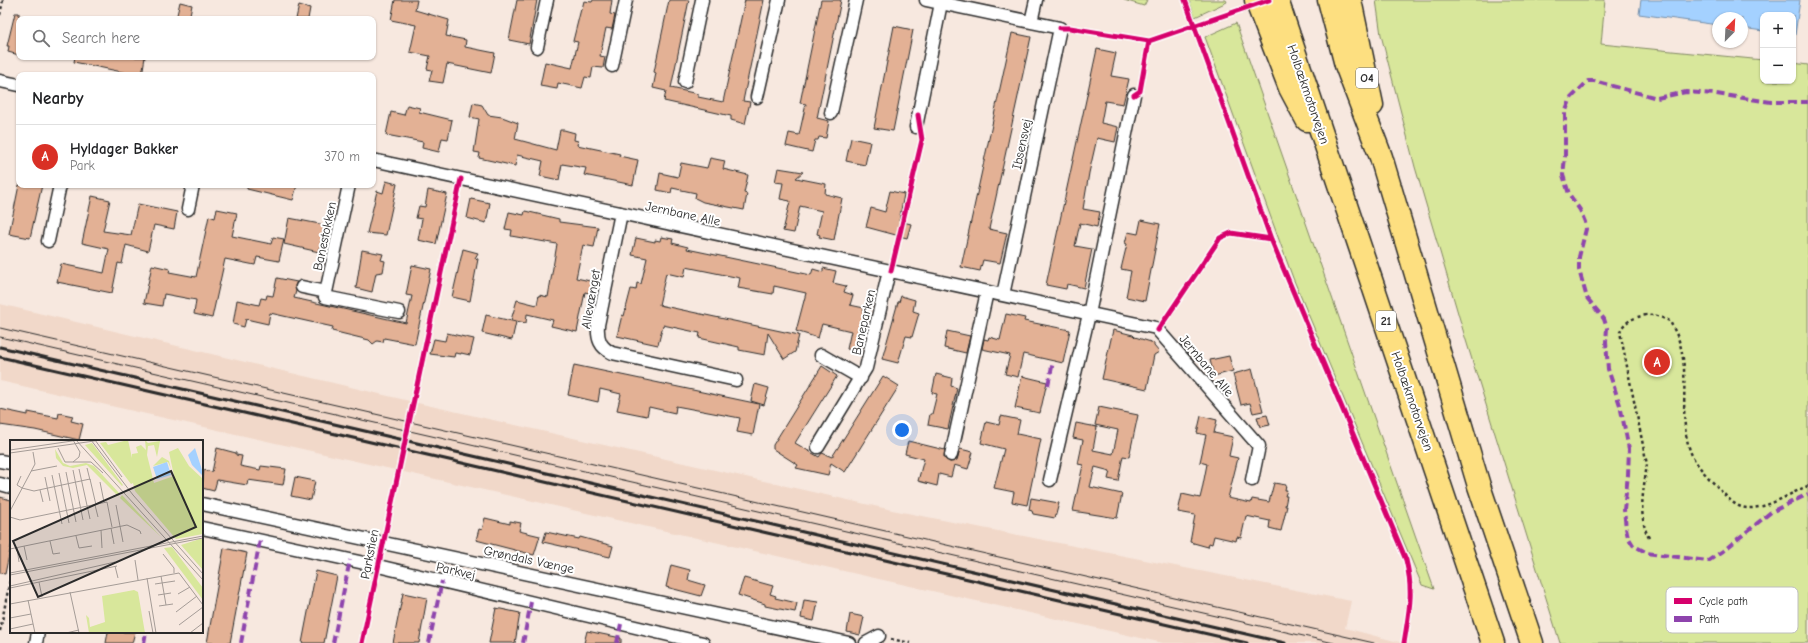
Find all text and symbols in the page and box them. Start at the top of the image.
north arrow [1712,12,1748,48]
map controls [1760,12,1796,84]
button: + [1760,12,1796,48]
search box [16,16,376,60]
icon: search [30,27,52,49]
text: Search here [62,29,140,47]
street label: Holbækmotorvejen [1284,42,1333,146]
button: − [1760,48,1796,84]
road number: O4 [1356,68,1378,88]
text: Nearby [32,89,83,108]
street label: Ibsensvej [1009,118,1034,171]
text: Hyldager Bakker [70,140,178,158]
text: A [41,149,49,164]
text: 370 m [324,149,360,164]
text: Park [70,158,95,173]
street label: Jernbane Alle [644,198,722,229]
street label: Banestokken [310,200,339,272]
street label: Allevænget [578,267,603,330]
street label: Baneparken [849,288,878,356]
road number: 21 [1376,311,1396,331]
street label: Jernbane Alle [1176,331,1237,400]
pin: A [1644,347,1670,377]
street label: Holbækmotorvejen [1388,349,1437,453]
your location [892,420,912,440]
inset map [10,440,203,633]
street label: Parkstien [357,528,382,580]
street label: Grøndals Vænge [482,543,576,576]
street label: Parkvej [435,559,477,582]
legend [1666,587,1798,633]
text: Cycle path [1699,595,1748,608]
text: Path [1699,613,1720,626]

